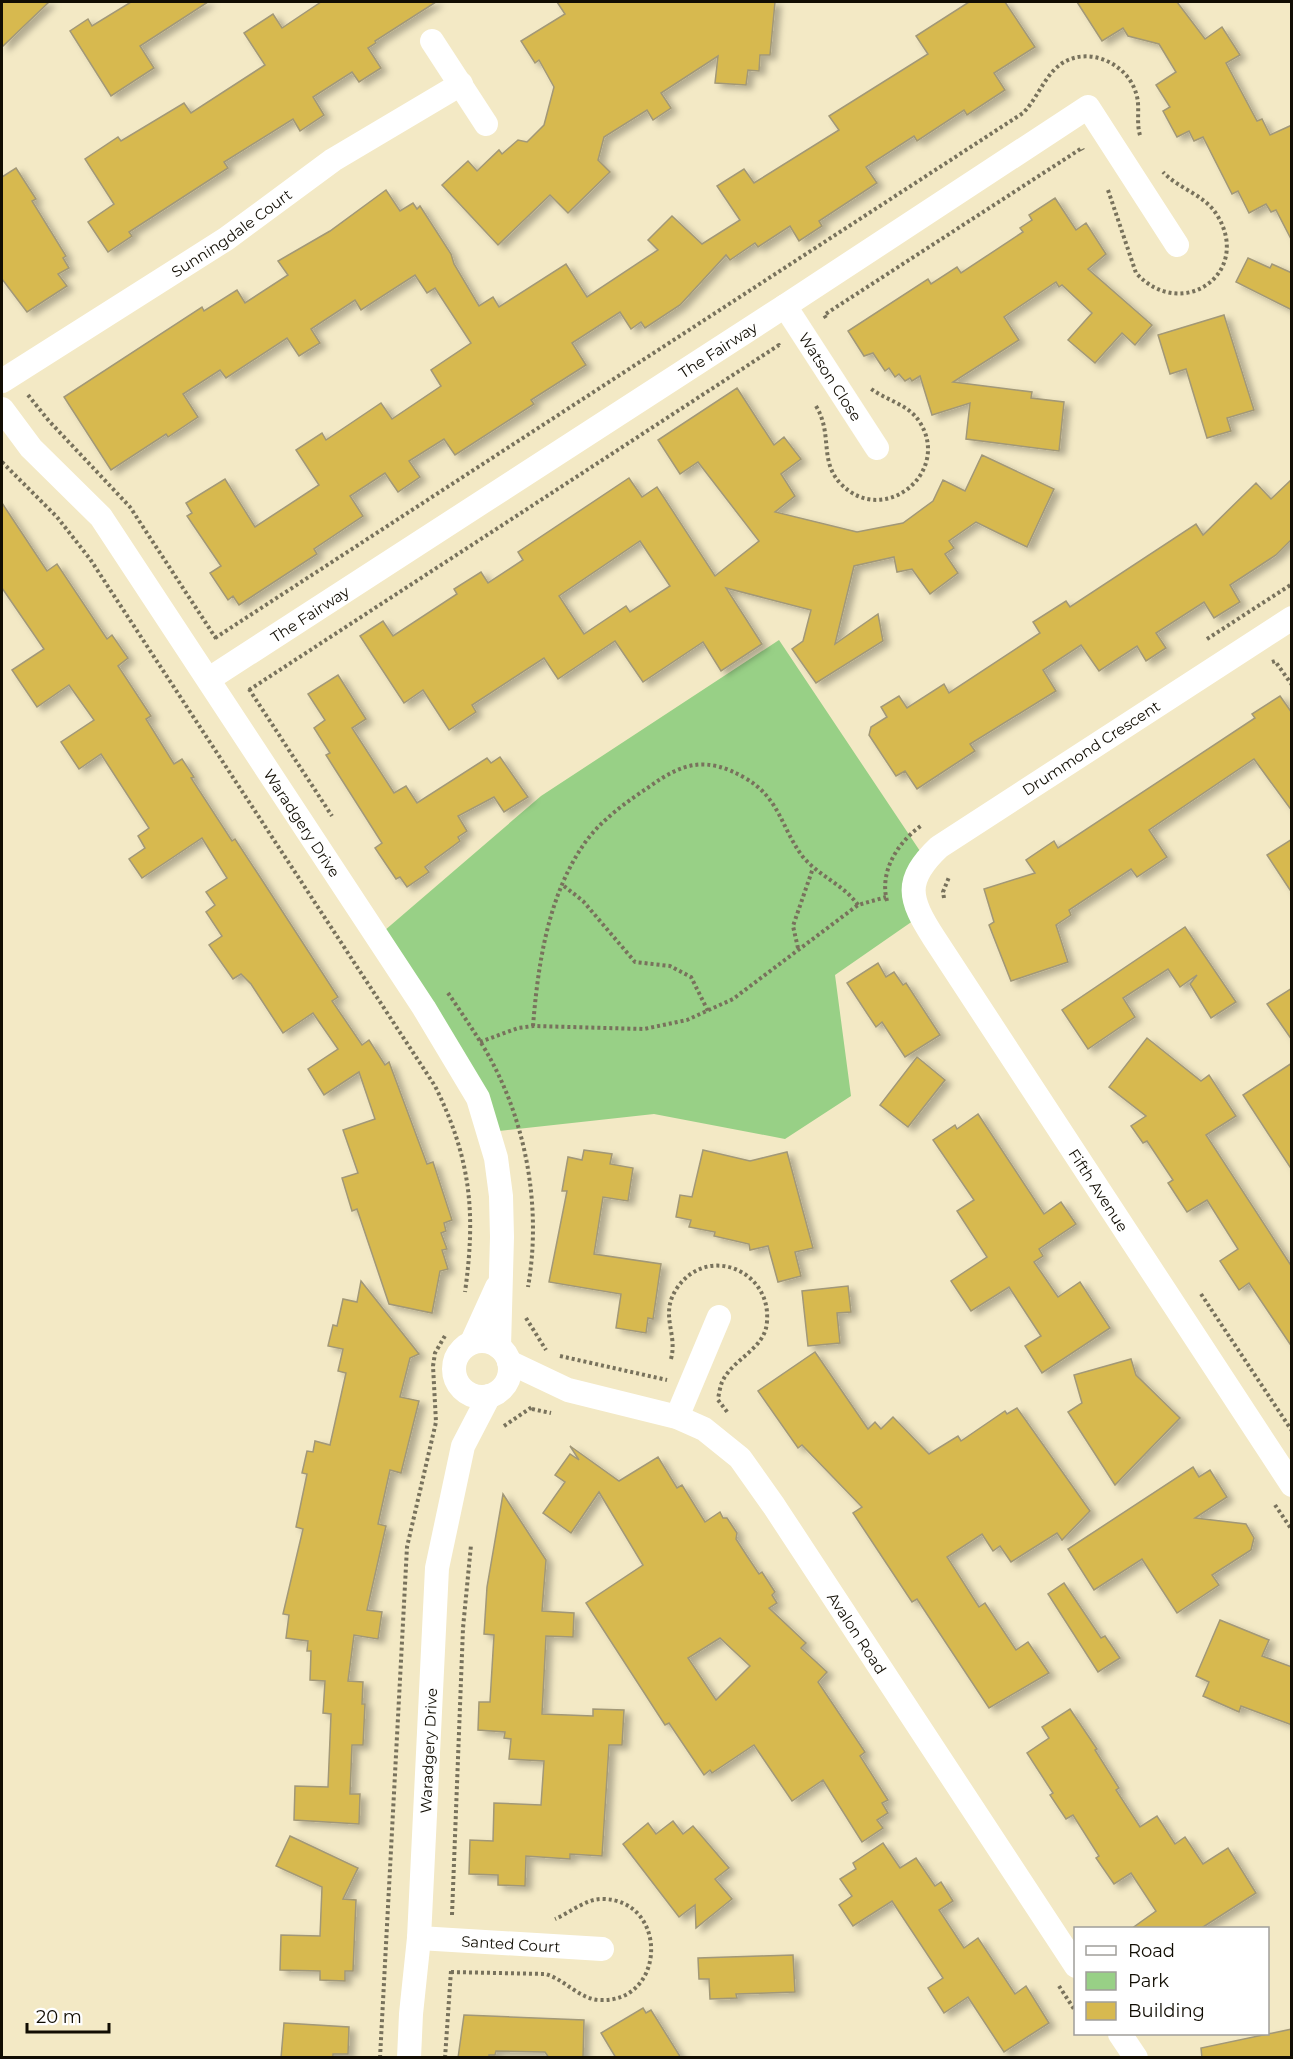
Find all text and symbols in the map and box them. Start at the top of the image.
street label: Sunningdale Court [167,184,295,281]
street label: The Fairway [675,317,761,382]
street label: Watson Close [795,328,866,425]
street label: The Fairway [267,581,353,646]
street label: Drummond Crescent [1019,696,1163,800]
street label: Waradgery Drive [260,765,345,881]
street label: Fifth Avenue [1065,1145,1133,1235]
street label: Avalon Road [824,1588,891,1677]
street label: Waradgery Drive [416,1687,441,1814]
legend [1074,1927,1269,2035]
street label: Santed Court [461,1931,561,1956]
text: Road [1128,1940,1175,1962]
text: Park [1128,1970,1169,1992]
scale bar [27,1996,110,2034]
text: Building [1128,2000,1205,2022]
text: 20 m [36,2006,82,2028]

